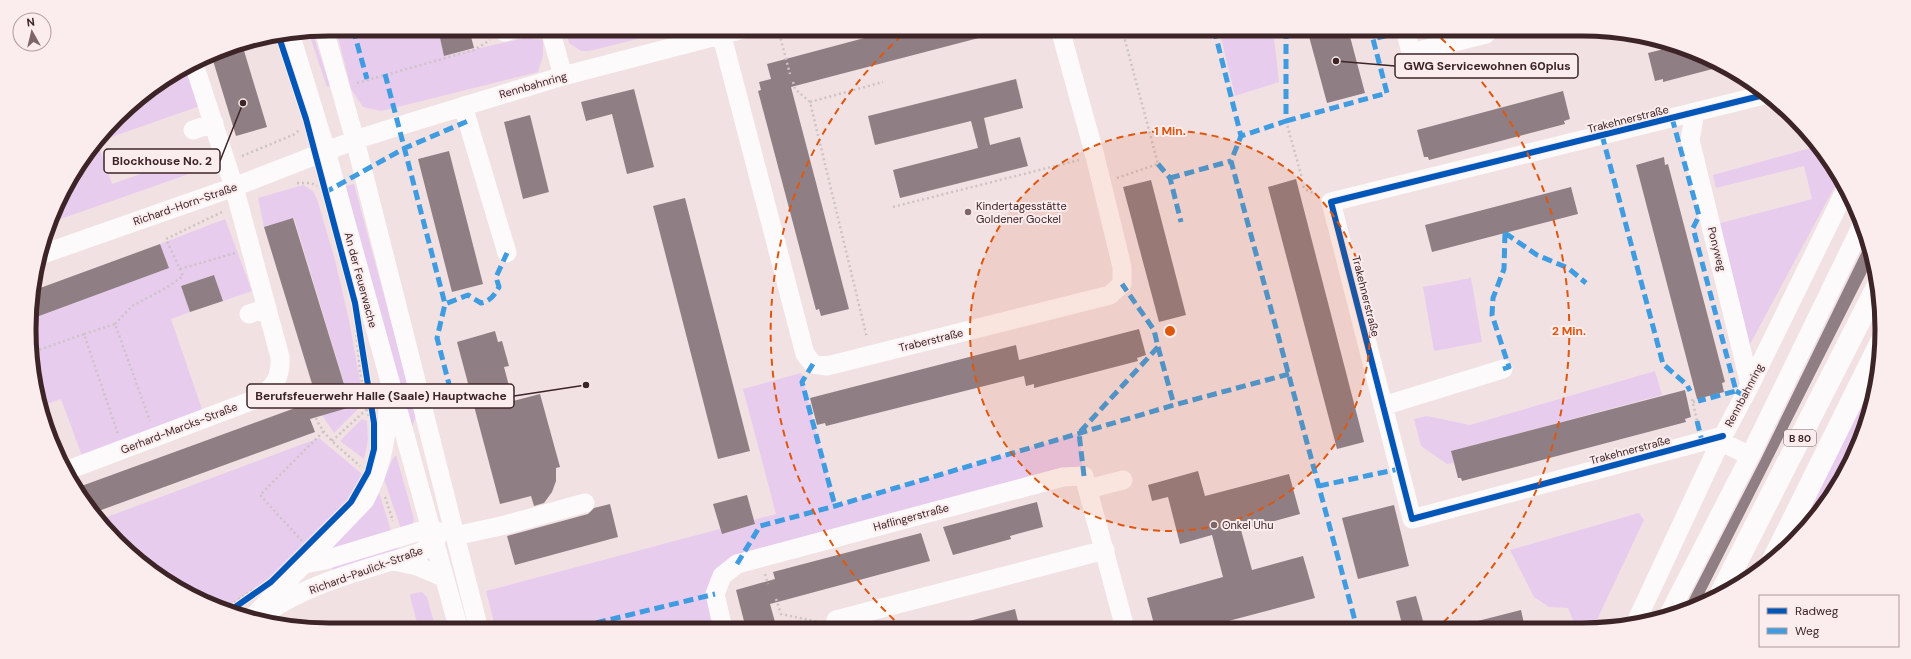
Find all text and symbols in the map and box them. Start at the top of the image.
north arrow [12,12,52,52]
text: N [26,15,36,30]
callout: GWG Servicewohnen 60plus [1395,54,1578,78]
text: GWG Servicewohnen 60plus [1403,58,1571,74]
street label: Rennbahnring [498,69,568,101]
street label: Trakehnerstraße [1586,102,1670,136]
text: 1 Min. [1154,123,1186,139]
callout: Blockhouse No. 2 [104,149,220,173]
text: Blockhouse No. 2 [112,153,212,169]
street label: Richard-Horn-Straße [131,180,239,228]
place label: Kindertagesstätte Goldener Gockel [976,199,1067,226]
marker: Kindertagesstätte Goldener Gockel [963,207,973,217]
street label: Ponyweg [1705,225,1729,273]
street label: An der Feuerwache [342,231,380,329]
street label: Trakehnerstraße [1349,254,1383,338]
text: 2 Min. [1552,323,1586,339]
centre of rings [1163,324,1177,338]
street label: Traberstraße [897,325,965,355]
street label: Rennbahnring [1721,361,1767,429]
callout: Berufsfeuerwehr Halle (Saale) Hauptwache [247,384,514,408]
text: Berufsfeuerwehr Halle (Saale) Hauptwache [255,388,507,404]
street label: Gerhard-Marcks-Straße [119,399,239,457]
road number: B 80 [1784,430,1816,446]
street label: Trakehnerstraße [1588,433,1672,467]
street label: Haflingerstraße [872,500,950,534]
place label: Onkel Uhu [1222,518,1273,532]
marker: Onkel Uhu [1209,520,1219,530]
street label: Richard-Paulick-Straße [307,543,425,597]
legend [1759,595,1899,647]
text: Radweg [1795,603,1839,619]
text: Weg [1795,623,1820,639]

